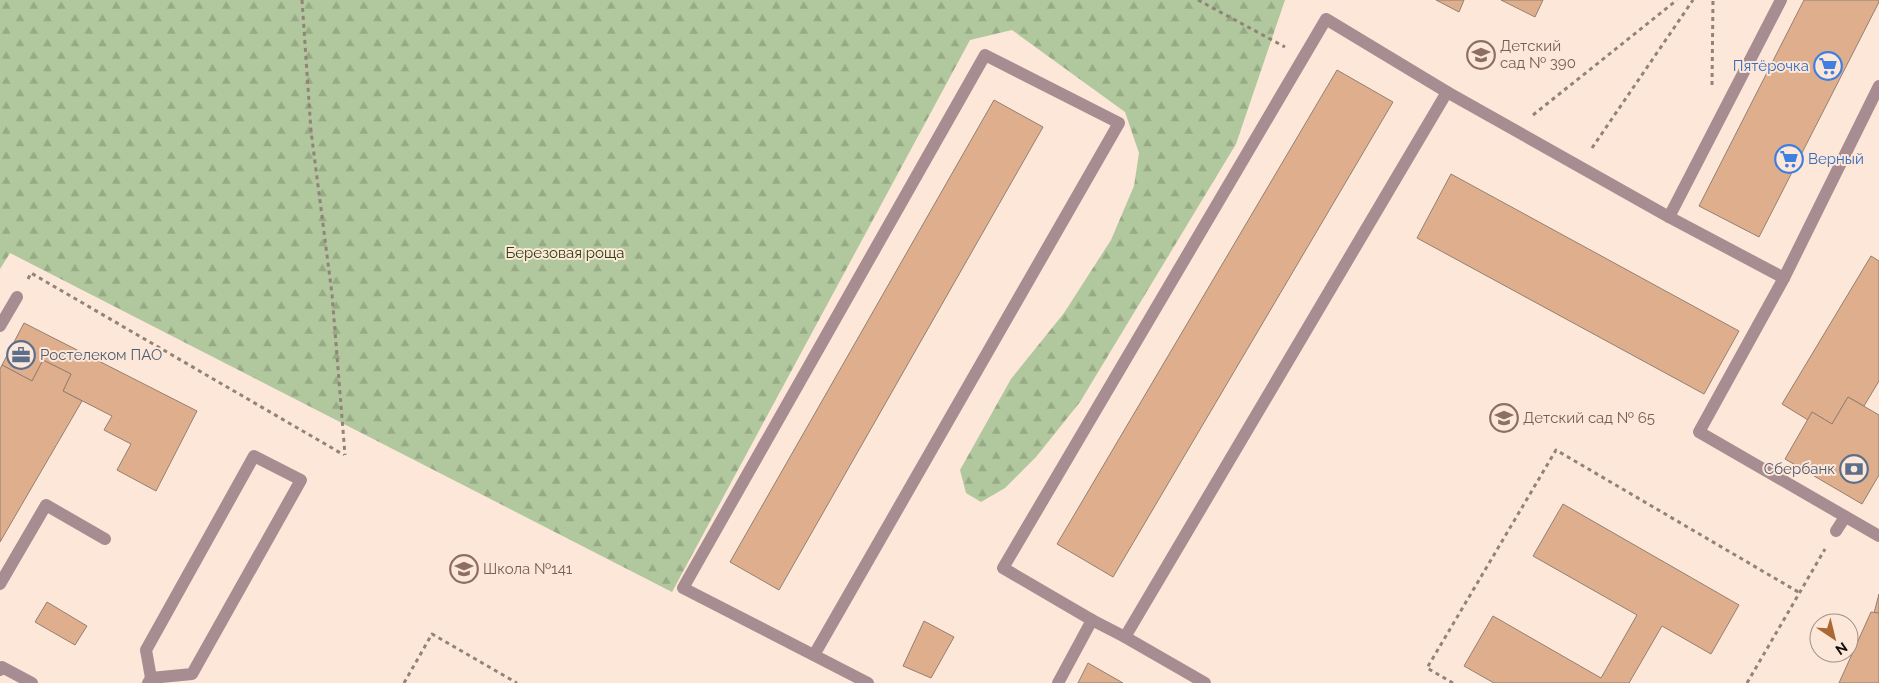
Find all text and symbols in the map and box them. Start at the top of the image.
place label: Детский сад № 390 [1500,37,1576,72]
school or university icon: Детский сад № 390 [1466,40,1496,70]
supermarket icon: Пятёрочка [1813,51,1843,81]
place label: Пятёрочка [1733,57,1809,75]
supermarket icon: Верный [1774,144,1804,174]
place label: Верный [1808,150,1864,168]
park label: Березовая роща [506,244,624,262]
office icon: Ростелеком ПАО [6,340,36,370]
place label: Ростелеком ПАО [40,346,162,364]
school or university icon: Детский сад № 65 [1489,403,1519,433]
place label: Детский сад № 65 [1523,409,1655,427]
bank icon: Сбербанк [1839,454,1869,484]
place label: Сбербанк [1764,460,1835,478]
school or university icon: Школа №141 [449,554,479,584]
place label: Школа №141 [483,560,573,578]
north arrow [1809,613,1859,663]
text: N [1832,639,1850,658]

